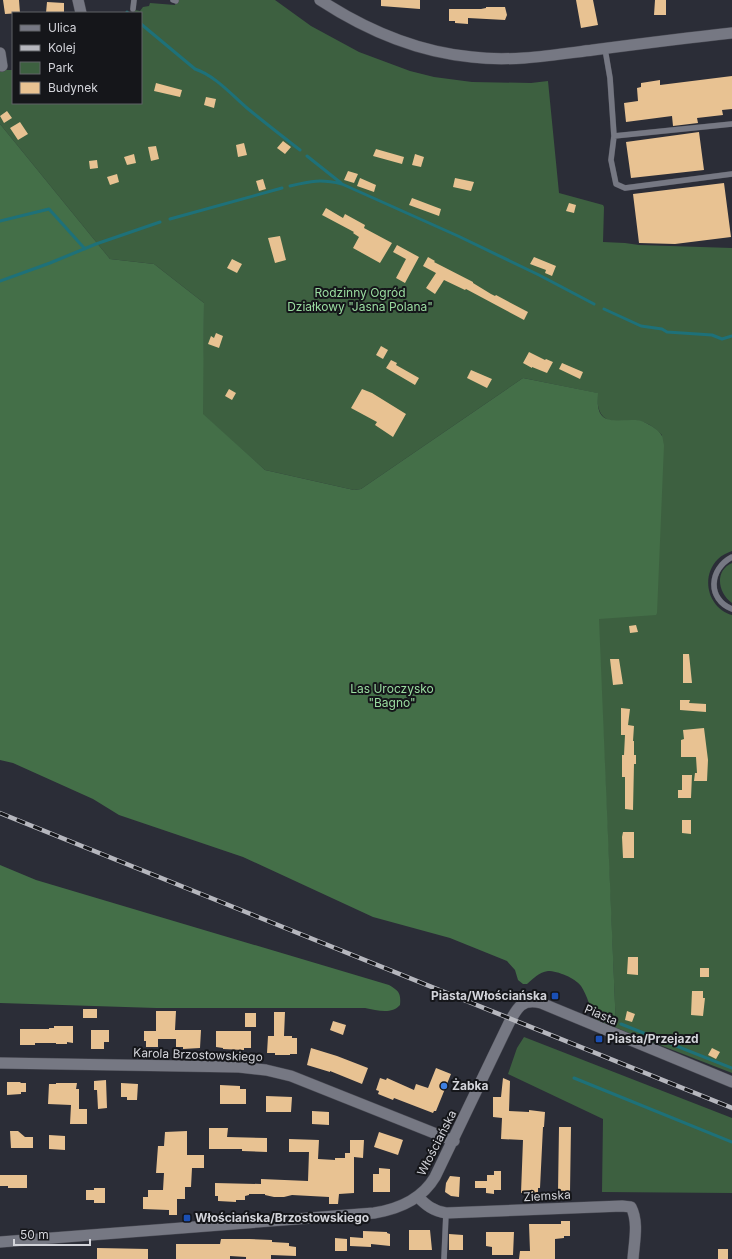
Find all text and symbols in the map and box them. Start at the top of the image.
legend [12,12,142,104]
text: Ulica [48,20,76,35]
text: Kolej [48,40,76,55]
text: Park [48,60,74,75]
text: Budynek [48,80,98,95]
park label: Rodzinny Ogród Działkowy "Jasna Polana" [287,285,433,314]
park label: Las Uroczysko "Bagno" [350,681,434,710]
place label: Piasta/Włościańska [431,988,547,1003]
marker: Piasta/Włościańska [550,991,560,1001]
street label: Piasta [582,1001,620,1028]
place label: Piasta/Przejazd [607,1031,699,1046]
marker: Piasta/Przejazd [594,1034,604,1044]
street label: Karola Brzostowskiego [133,1045,263,1064]
place label: Żabka [452,1078,488,1093]
marker: Żabka [439,1081,449,1091]
street label: Włościańska [414,1108,459,1178]
street label: Ziemska [523,1187,571,1204]
place label: Włościańska/Brzostowskiego [195,1210,369,1225]
marker: Włościańska/Brzostowskiego [182,1213,192,1223]
scale bar [14,1221,90,1247]
text: 50 m [20,1227,49,1242]

